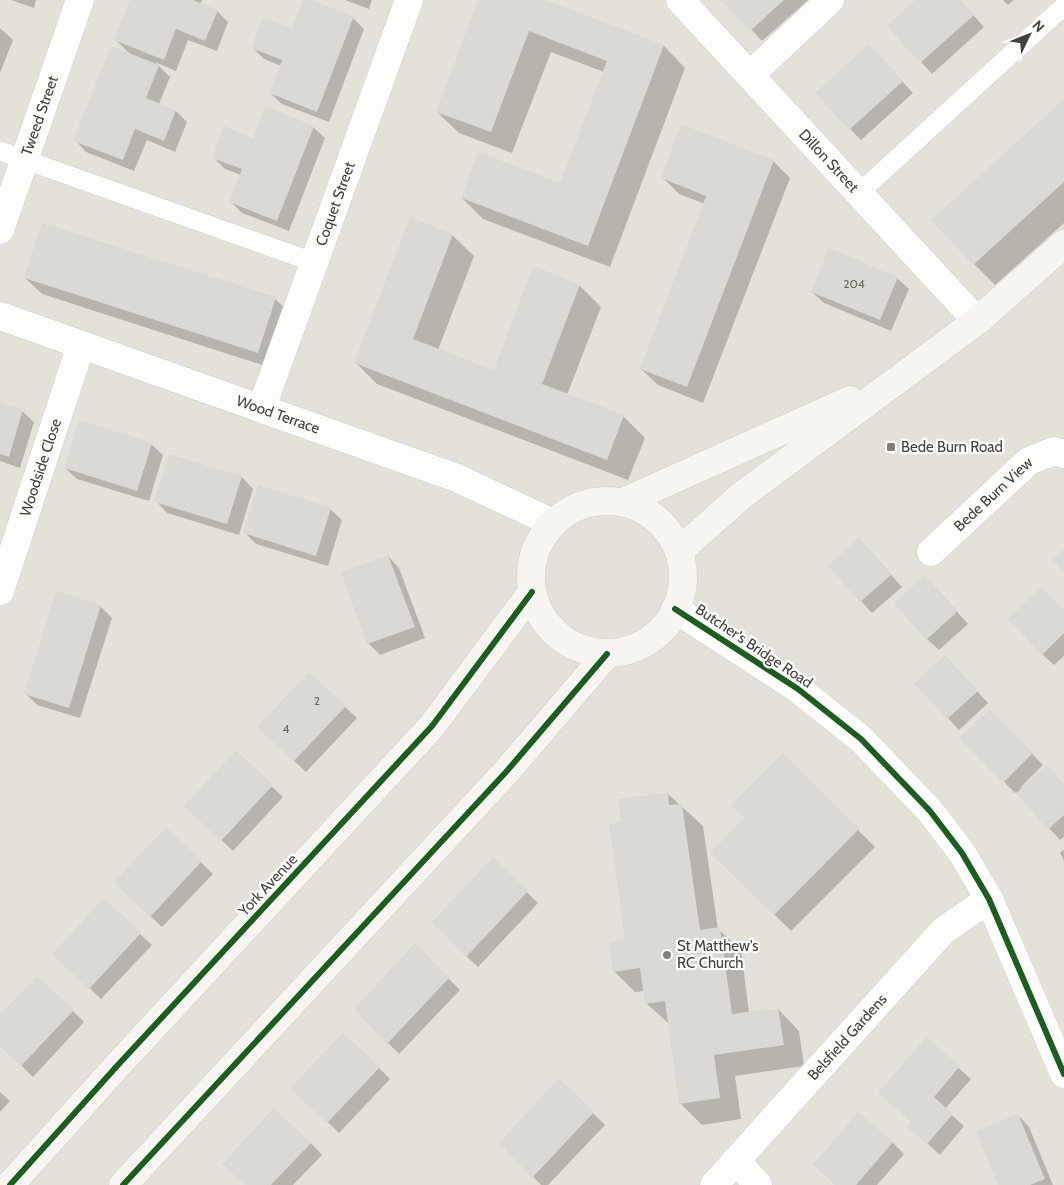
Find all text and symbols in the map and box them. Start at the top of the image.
north arrow [1004,10,1054,60]
text: N [1029,16,1048,36]
street label: Tweed Street [18,73,62,158]
street label: Dillon Street [795,125,862,196]
street label: Coquet Street [312,159,359,248]
house number: 204 [843,276,865,291]
street label: Wood Terrace [234,391,322,438]
street label: Woodside Close [16,416,65,519]
place label: Bede Burn Road [901,438,1003,456]
marker: Bede Burn Road [885,441,897,453]
street label: Bede Burn View [950,453,1036,535]
street label: Butcher's Bridge Road [692,600,816,692]
house number: 2 [314,693,320,708]
house number: 4 [283,721,290,736]
street label: York Avenue [234,850,301,920]
place label: St Matthew's RC Church [677,937,759,972]
marker: St Matthew's RC Church [661,949,673,961]
street label: Belsfield Gardens [804,990,891,1084]

